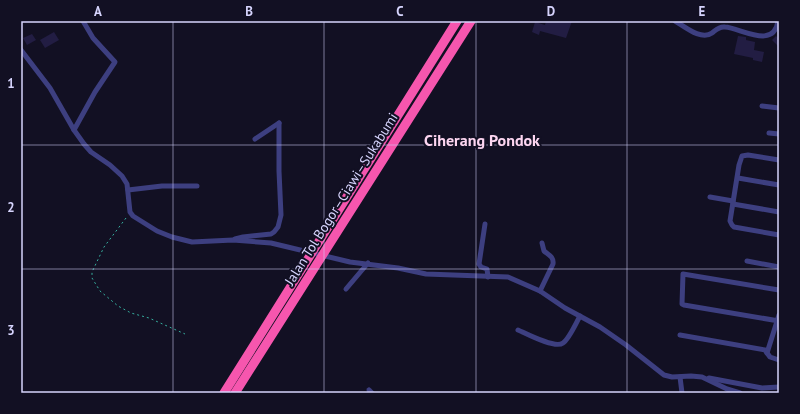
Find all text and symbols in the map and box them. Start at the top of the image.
text: A [94,3,102,20]
text: B [245,3,253,20]
text: C [396,3,404,20]
text: D [547,3,555,20]
text: E [699,3,706,20]
text: 1 [7,75,15,92]
street label: Jalan Tol Bogor–Ciawi–Sukabumi [280,109,402,289]
district label: Ciherang Pondok [424,130,540,150]
text: 2 [7,199,15,216]
text: 3 [7,322,15,339]

